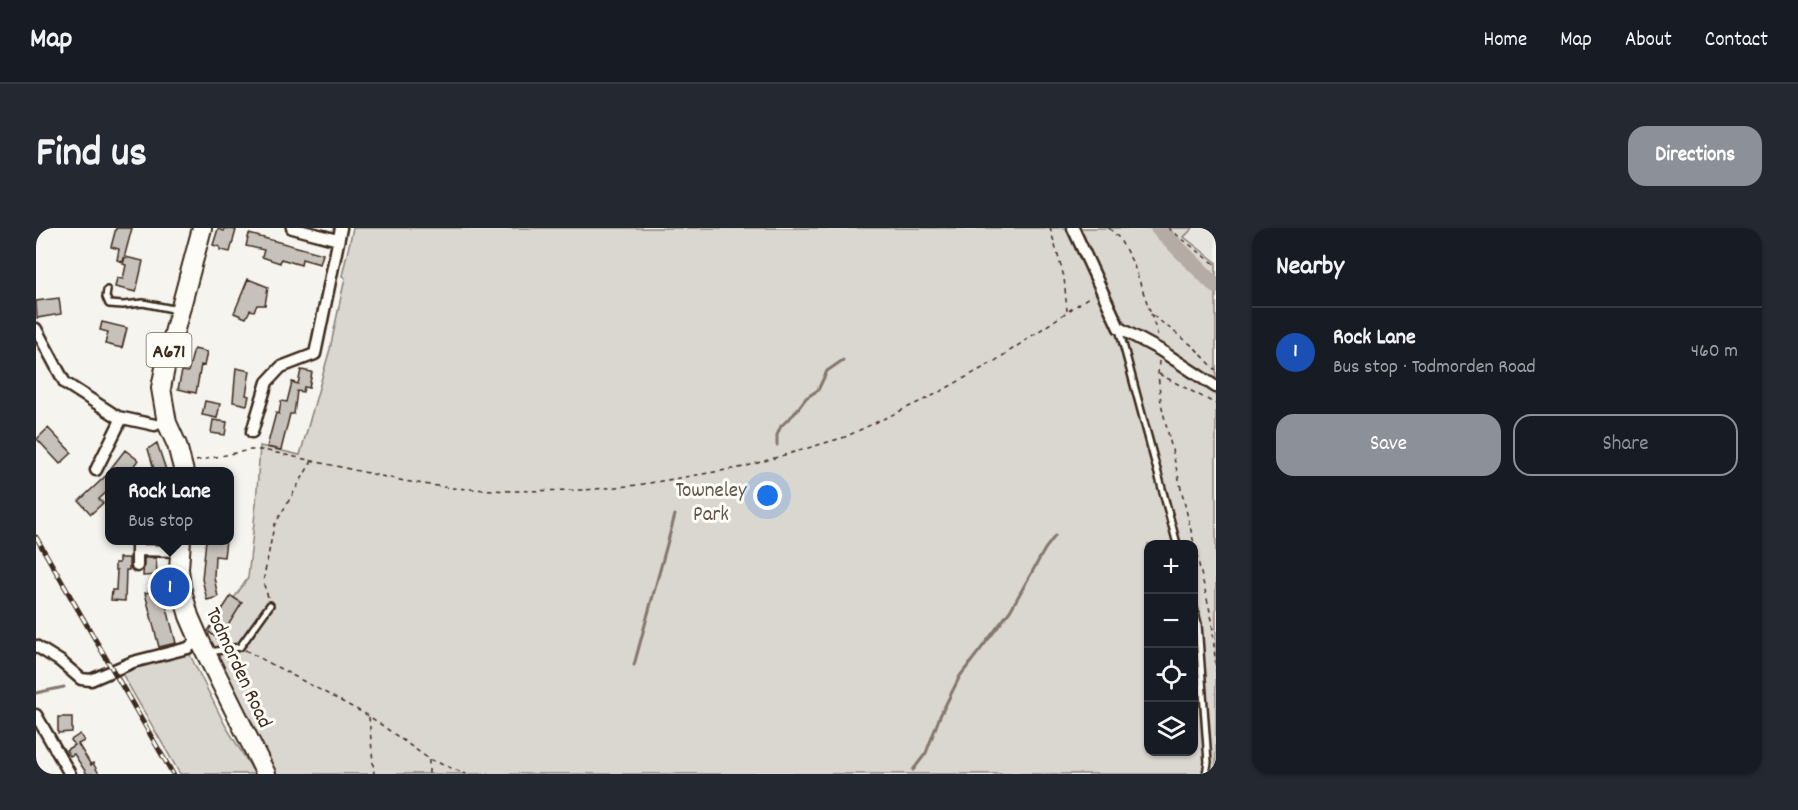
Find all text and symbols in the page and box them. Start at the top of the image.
text: Map [30,21,72,61]
text: Home [1483,26,1527,56]
text: Map [1560,26,1592,56]
text: About [1625,26,1672,56]
text: Contact [1705,26,1768,56]
text: Find us [36,126,147,186]
button: Directions [1628,126,1762,186]
text: Nearby [1276,249,1344,286]
text: Rock Lane [1333,323,1416,354]
road number: A671 [146,333,192,367]
text: 1 [1293,338,1298,366]
text: 460 m [1691,338,1738,366]
text: Bus stop · Todmorden Road [1333,354,1536,382]
button: Save [1276,414,1501,476]
button: Share [1513,414,1738,476]
popup [105,467,234,545]
text: Rock Lane [128,477,211,508]
park label: Towneley Park [675,477,747,531]
your location [753,481,782,510]
text: Bus stop [128,508,193,536]
map controls [1144,540,1198,756]
button: + [1144,540,1198,594]
pin: 1 [150,564,190,610]
button: − [1144,594,1198,648]
street label: Todmorden Road [196,603,278,734]
button: locate [1144,648,1198,702]
button: layers [1144,702,1198,756]

